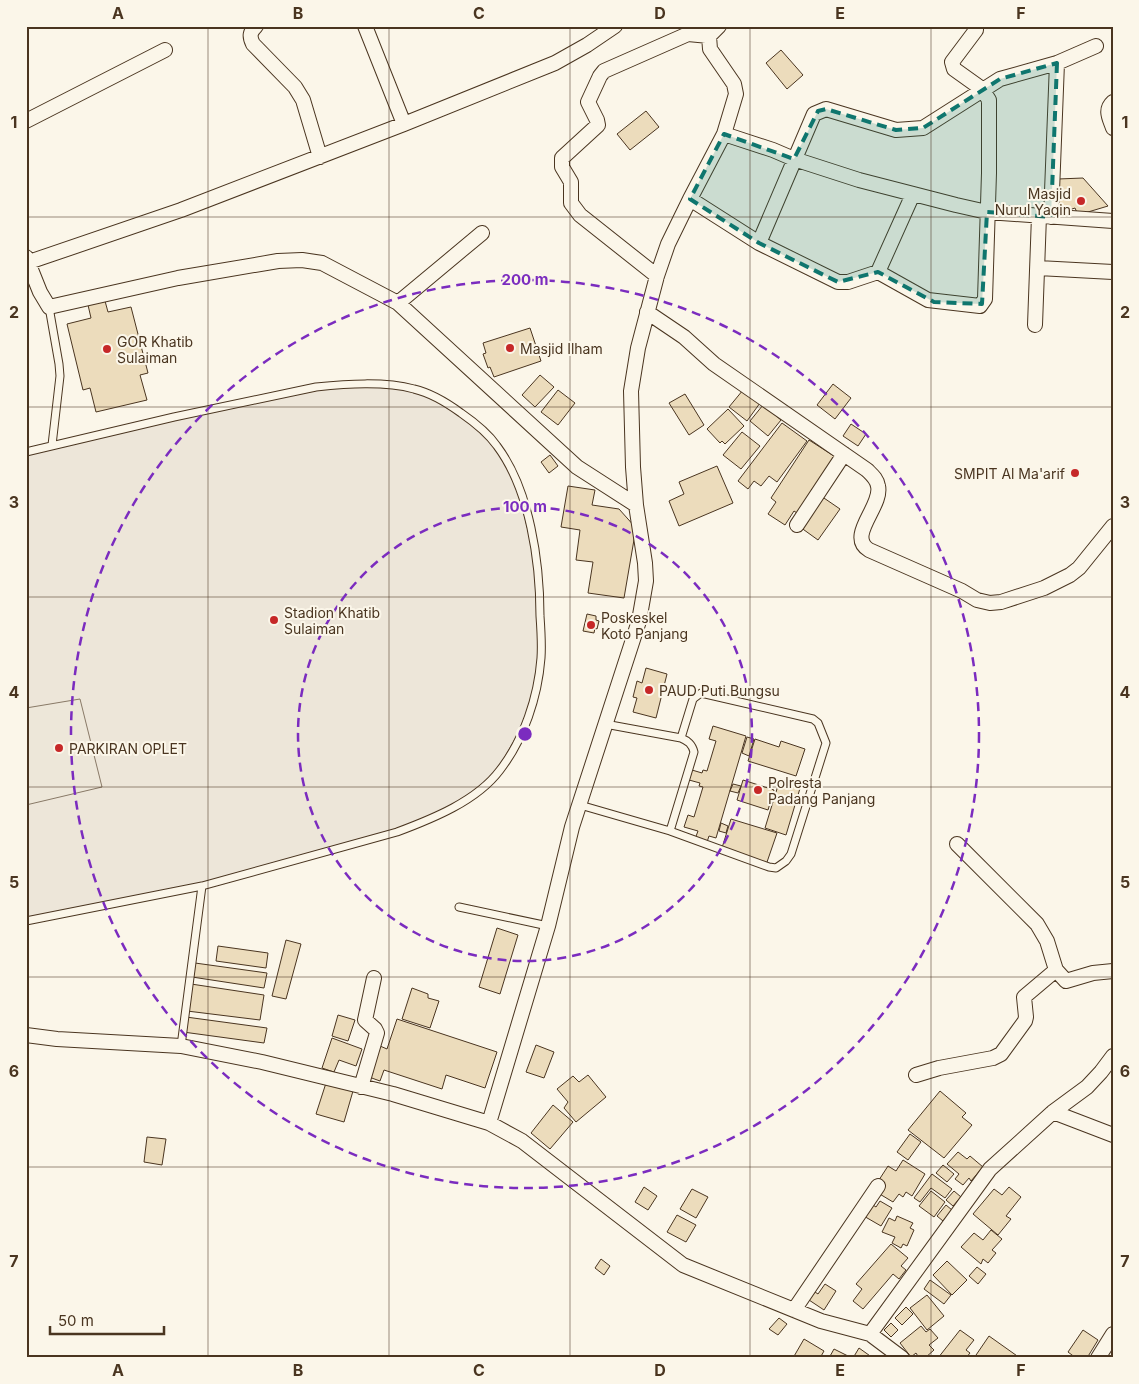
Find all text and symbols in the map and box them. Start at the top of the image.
text: A [112,3,124,23]
text: B [293,3,303,23]
text: C [473,3,485,23]
text: D [654,3,666,23]
text: E [835,3,845,23]
text: F [1016,3,1026,23]
text: 1 [11,112,17,132]
text: 1 [1122,112,1128,132]
place label: Masjid Nurul Yaqin [995,185,1071,218]
marker: Masjid Nurul Yaqin [1075,195,1087,207]
text: 200 m [502,270,548,289]
text: 2 [9,302,19,322]
text: 2 [1120,302,1130,322]
place label: GOR Khatib Sulaiman [117,333,193,366]
place label: Masjid Ilham [520,340,603,357]
marker: Masjid Ilham [504,342,516,354]
marker: GOR Khatib Sulaiman [101,343,113,355]
place label: SMPIT Al Ma'arif [954,465,1065,482]
marker: SMPIT Al Ma'arif [1069,467,1081,479]
text: 3 [9,492,19,512]
text: 3 [1120,492,1130,512]
text: 100 m [503,497,547,516]
place label: Stadion Khatib Sulaiman [284,604,380,637]
place label: Poskeskel Koto Panjang [601,609,688,642]
marker: Stadion Khatib Sulaiman [268,614,280,626]
marker: Poskeskel Koto Panjang [585,619,597,631]
text: 4 [9,682,20,702]
place label: PAUD Puti Bungsu [659,682,780,699]
text: 4 [1120,682,1131,702]
marker: PAUD Puti Bungsu [643,684,655,696]
centre of rings [516,725,534,743]
place label: PARKIRAN OPLET [69,740,187,757]
marker: PARKIRAN OPLET [53,742,65,754]
place label: Polresta Padang Panjang [768,774,875,807]
marker: Polresta Padang Panjang [752,784,764,796]
text: 5 [9,872,19,892]
text: 5 [1120,872,1130,892]
text: 6 [9,1061,19,1081]
text: 6 [1120,1061,1130,1081]
text: 7 [9,1251,19,1271]
text: 7 [1120,1251,1130,1271]
scale bar [50,1304,164,1336]
text: 50 m [58,1311,94,1330]
text: A [112,1360,124,1380]
text: B [293,1360,303,1380]
text: C [473,1360,485,1380]
text: D [654,1360,666,1380]
text: E [835,1360,845,1380]
text: F [1016,1360,1026,1380]

